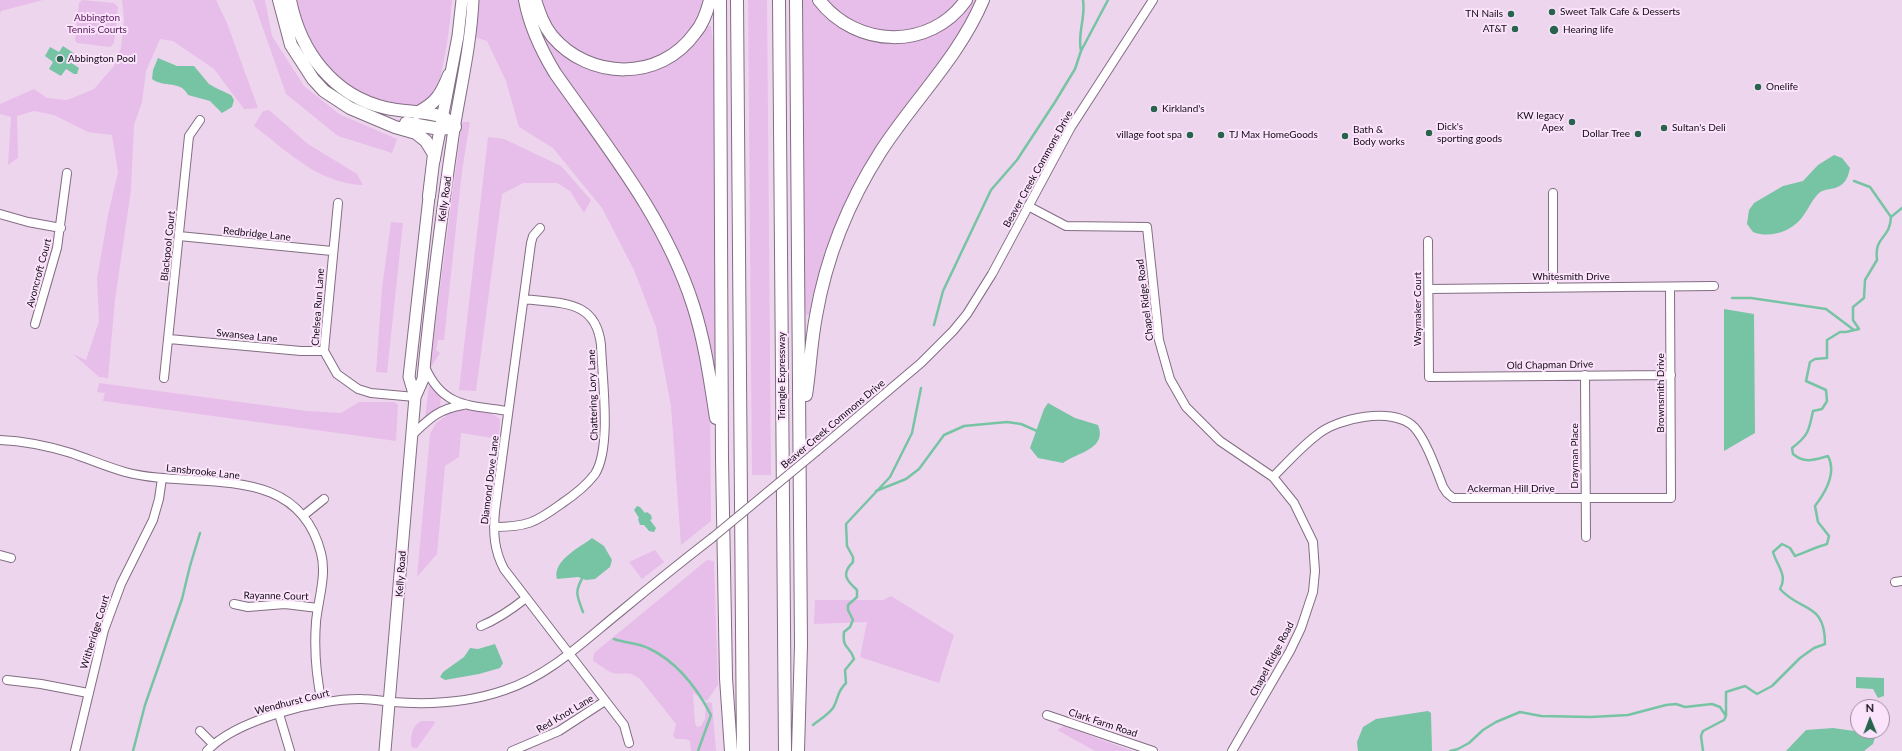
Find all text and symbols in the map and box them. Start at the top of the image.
place label: Sweet Talk Cafe & Desserts [1560,6,1680,18]
marker: Sweet Talk Cafe & Desserts [1547,7,1557,17]
place label: TN Nails [1465,8,1503,20]
marker: TN Nails [1506,9,1516,19]
park label: Abbington Tennis Courts [67,12,127,36]
place label: AT&T [1483,23,1507,35]
marker: AT&T [1510,24,1520,34]
marker: Hearing life [1548,24,1560,36]
place label: Hearing life [1563,24,1613,36]
place label: Abbington Pool [68,53,136,65]
marker: Abbington Pool [55,54,65,64]
place label: Onelife [1766,81,1798,93]
marker: Onelife [1753,82,1763,92]
place label: Kirkland's [1162,103,1205,115]
marker: Kirkland's [1149,104,1159,114]
street label: Beaver Creek Commons Drive [1001,108,1075,230]
place label: KW legacy Apex [1517,110,1564,134]
marker: KW legacy Apex [1567,117,1577,127]
place label: Dick's sporting goods [1437,121,1502,144]
place label: Sultan's Deli [1672,122,1726,134]
marker: Sultan's Deli [1659,123,1669,133]
place label: Bath & Body works [1353,124,1405,148]
marker: Dick's sporting goods [1424,128,1434,138]
place label: Dollar Tree [1582,128,1630,140]
place label: village foot spa [1116,129,1182,141]
place label: TJ Max HomeGoods [1229,129,1318,141]
marker: Dollar Tree [1633,129,1643,139]
marker: village foot spa [1185,130,1195,140]
marker: TJ Max HomeGoods [1216,130,1226,140]
marker: Bath & Body works [1340,131,1350,141]
street label: Kelly Road [436,175,454,223]
street label: Blackpool Court [158,210,178,282]
street label: Redbridge Lane [223,224,291,244]
street label: Avoncroft Court [24,237,54,309]
street label: Chapel Ridge Road [1134,258,1156,342]
street label: Chelsea Run Lane [309,268,327,346]
street label: Whitesmith Drive [1532,271,1610,283]
street label: Waymaker Court [1412,272,1424,346]
street label: Swansea Lane [216,327,278,345]
street label: Triangle Expressway [776,332,788,420]
street label: Chattering Lory Lane [585,349,601,441]
street label: Brownsmith Drive [1655,353,1667,433]
street label: Old Chapman Drive [1507,358,1593,372]
street label: Beaver Creek Commons Drive [779,377,887,471]
street label: Drayman Place [1569,423,1581,489]
street label: Diamond Dove Lane [479,435,501,525]
street label: Lansbrooke Lane [166,462,240,482]
street label: Ackerman Hill Drive [1467,483,1555,495]
street label: Kelly Road [393,551,409,597]
street label: Rayanne Court [243,589,309,603]
street label: Witheridge Court [78,594,112,670]
street label: Chapel Ridge Road [1247,620,1297,698]
street label: Wendhurst Court [253,687,331,717]
street label: Red Knot Lane [534,692,596,736]
north arrow [1850,699,1890,739]
text: N [1865,701,1874,714]
street label: Clark Farm Road [1067,706,1139,740]

